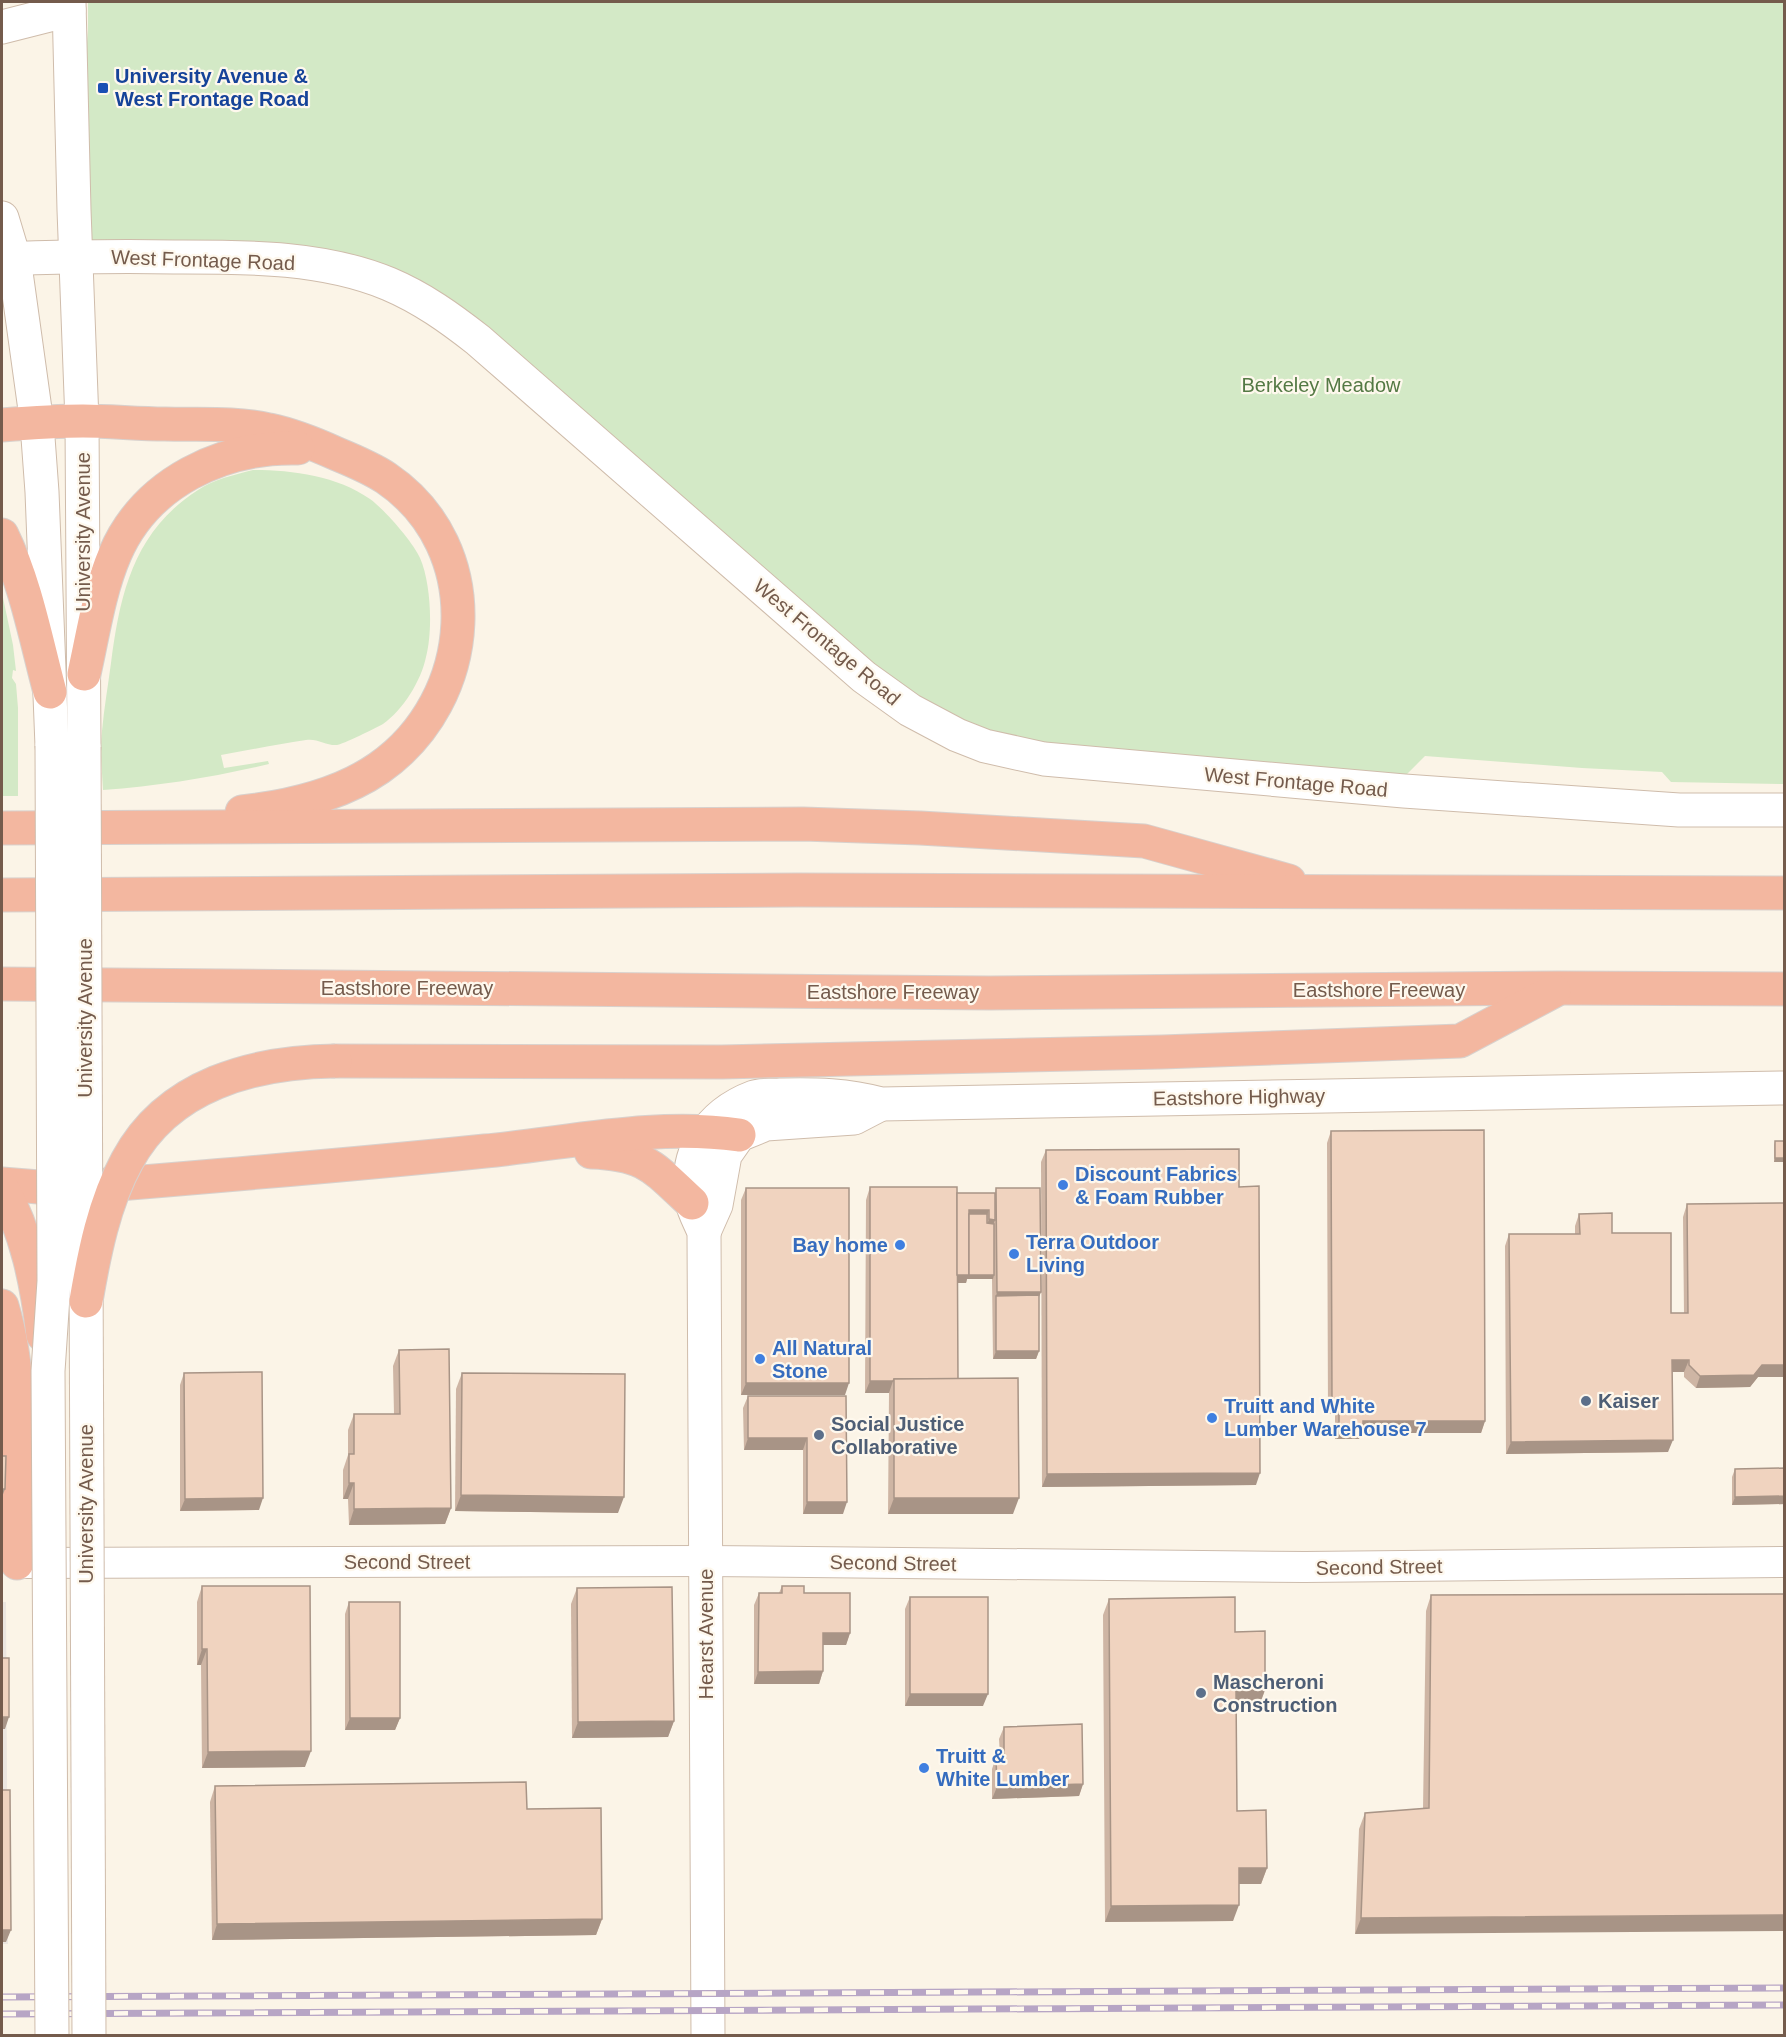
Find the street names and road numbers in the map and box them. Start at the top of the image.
street label: West Frontage Road [111,246,295,274]
street label: University Avenue [72,452,94,612]
street label: West Frontage Road [749,574,905,710]
street label: West Frontage Road [1203,763,1389,801]
street label: University Avenue [74,938,96,1098]
street label: Eastshore Freeway [321,977,493,999]
street label: Eastshore Freeway [1293,979,1465,1001]
street label: Eastshore Freeway [807,981,979,1003]
street label: Eastshore Highway [1153,1084,1325,1110]
street label: University Avenue [75,1424,97,1584]
street label: Second Street [344,1551,471,1573]
street label: Second Street [829,1551,957,1575]
street label: Second Street [1315,1555,1443,1579]
street label: Hearst Avenue [695,1569,717,1699]

